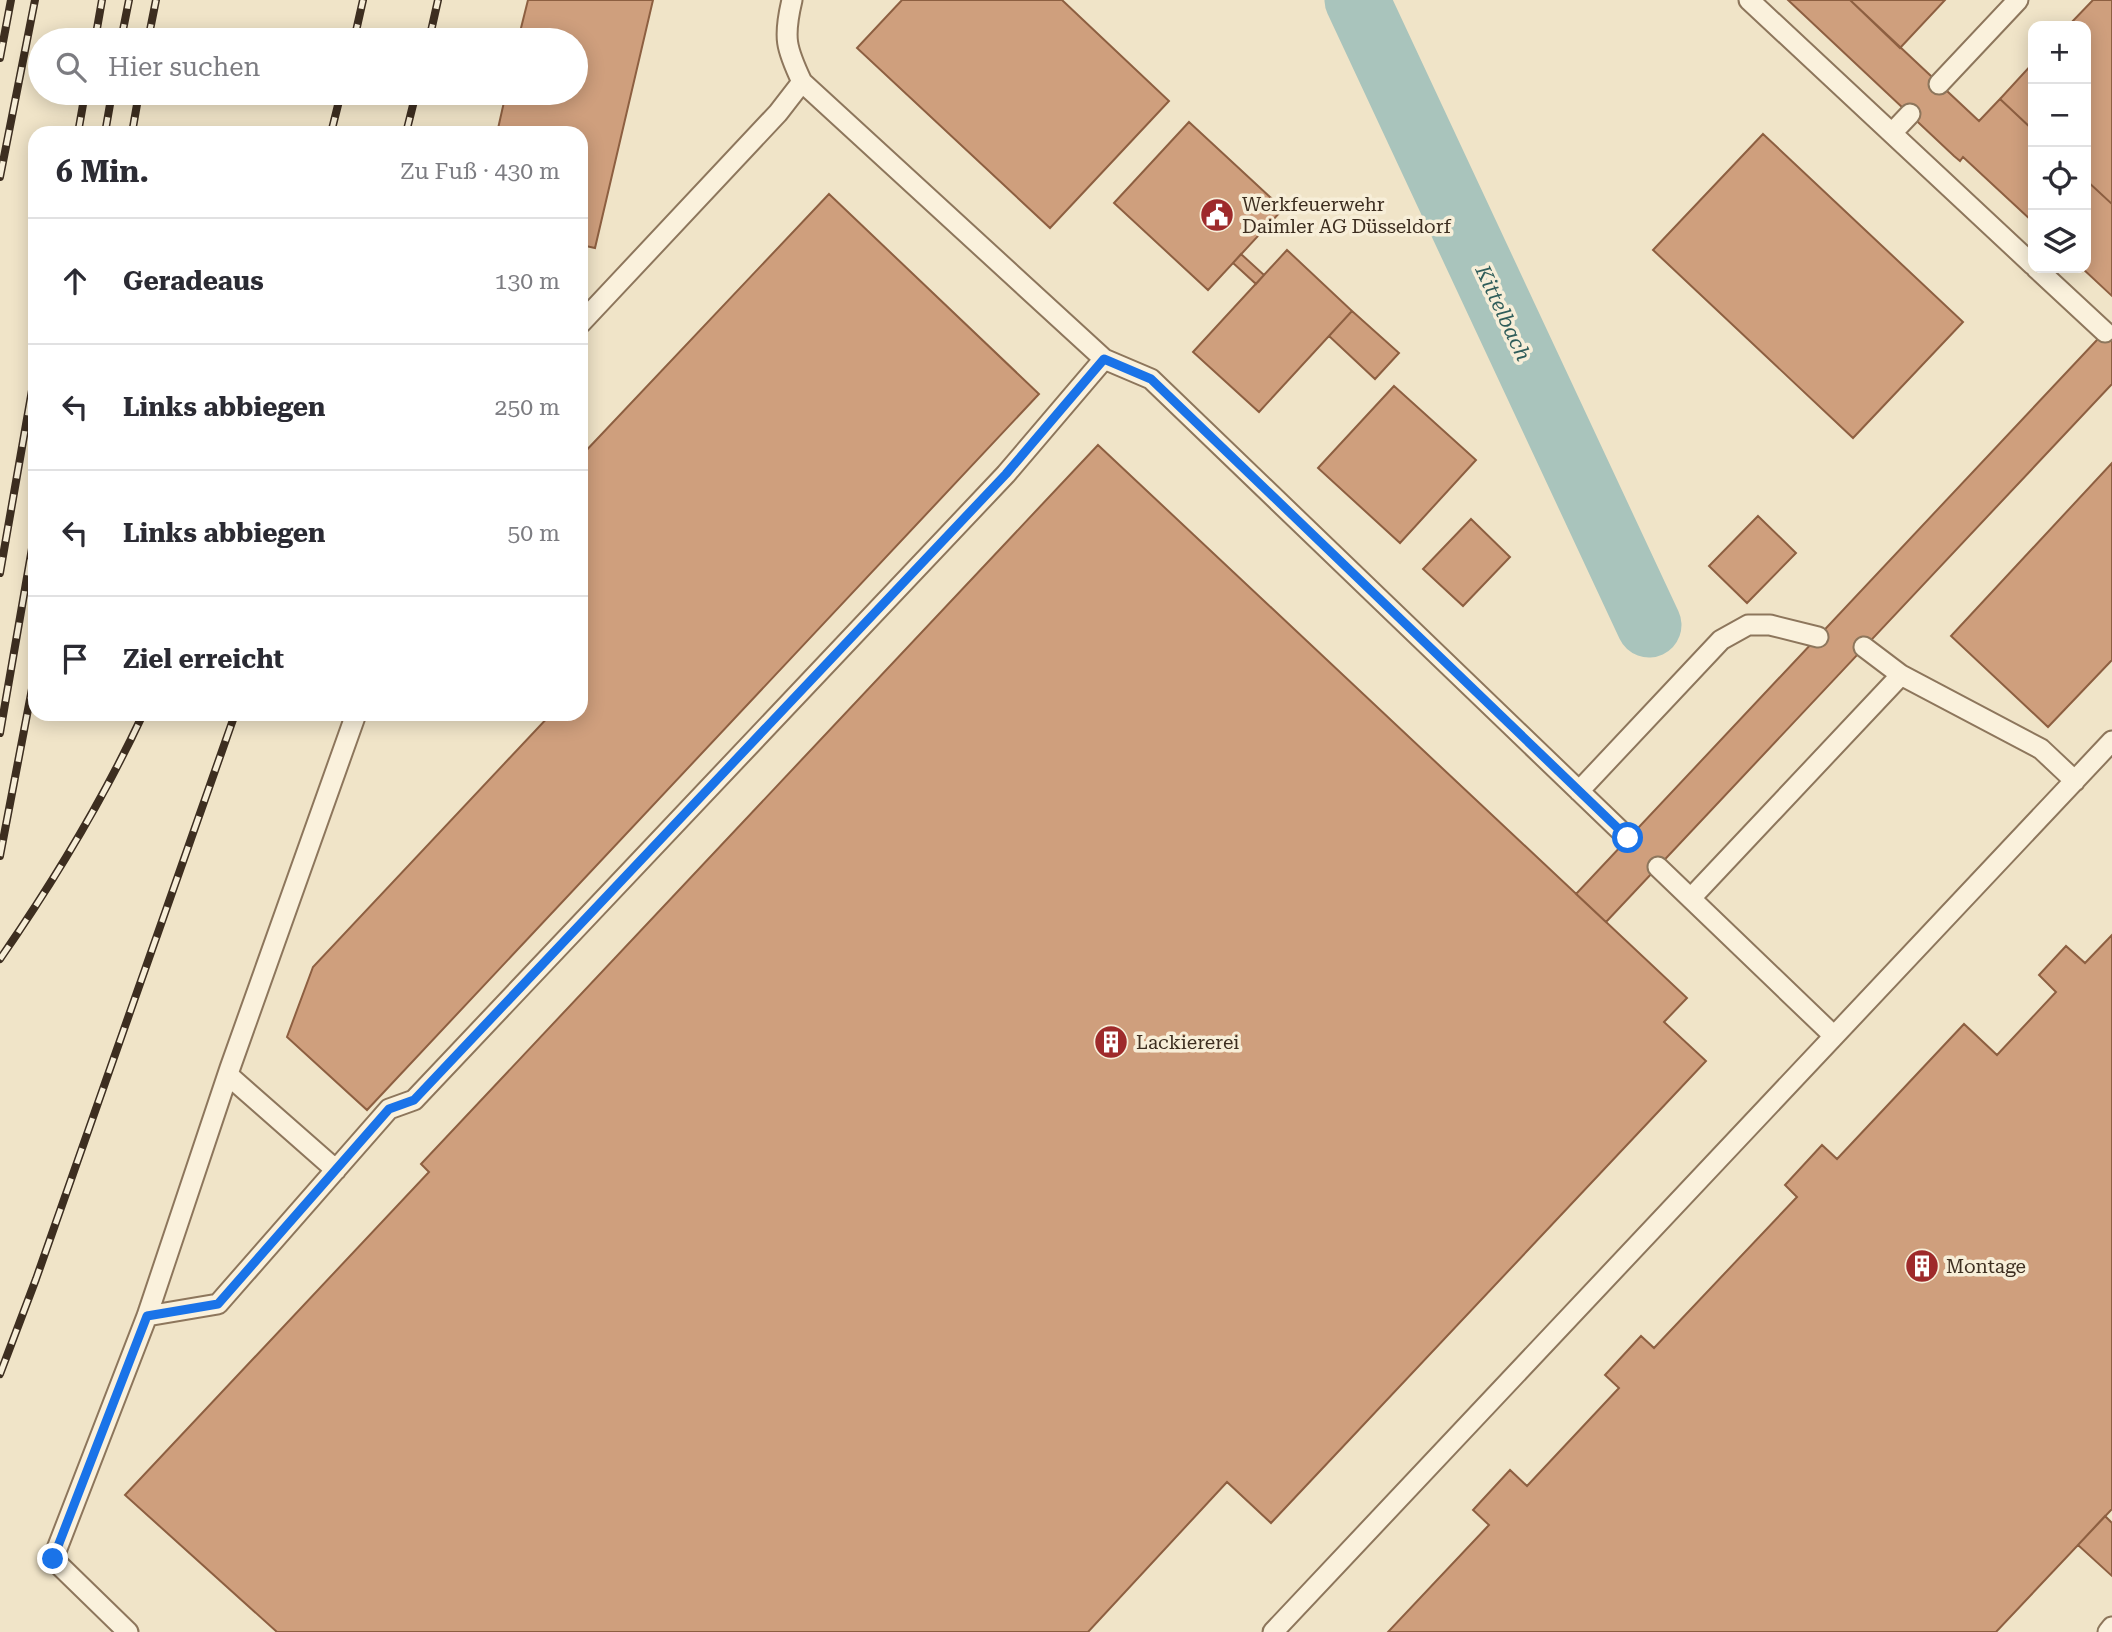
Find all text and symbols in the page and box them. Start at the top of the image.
map controls [2028,21,2091,273]
button: + [2028,21,2091,84]
search box [28,28,588,105]
icon: search [52,48,90,86]
text: Hier suchen [108,52,260,82]
button: − [2028,84,2091,147]
button: locate [2028,147,2091,210]
text: 6 Min. [56,154,149,189]
text: Zu Fuß · 430 m [400,158,560,185]
place label: Werkfeuerwehr Daimler AG Düsseldorf [1242,193,1452,238]
public building icon: Werkfeuerwehr Daimler AG Düsseldorf [1198,196,1236,234]
button: layers [2028,210,2091,273]
water label: Kittelbach [1470,260,1536,365]
icon: ahead [56,262,94,300]
text: Geradeaus [123,266,264,296]
text: 130 m [495,268,560,295]
icon: left [56,388,94,426]
text: Links abbiegen [123,392,326,422]
text: 250 m [495,394,560,421]
icon: left [56,514,94,552]
text: Links abbiegen [123,518,326,548]
text: 50 m [507,520,560,547]
icon: arrive [56,640,94,678]
text: Ziel erreicht [123,644,284,674]
route start [1612,822,1643,853]
building icon: Lackiererei [1092,1023,1130,1061]
place label: Lackiererei [1136,1031,1239,1054]
building icon: Montage [1903,1247,1941,1285]
place label: Montage [1946,1255,2026,1278]
route end [37,1543,68,1574]

